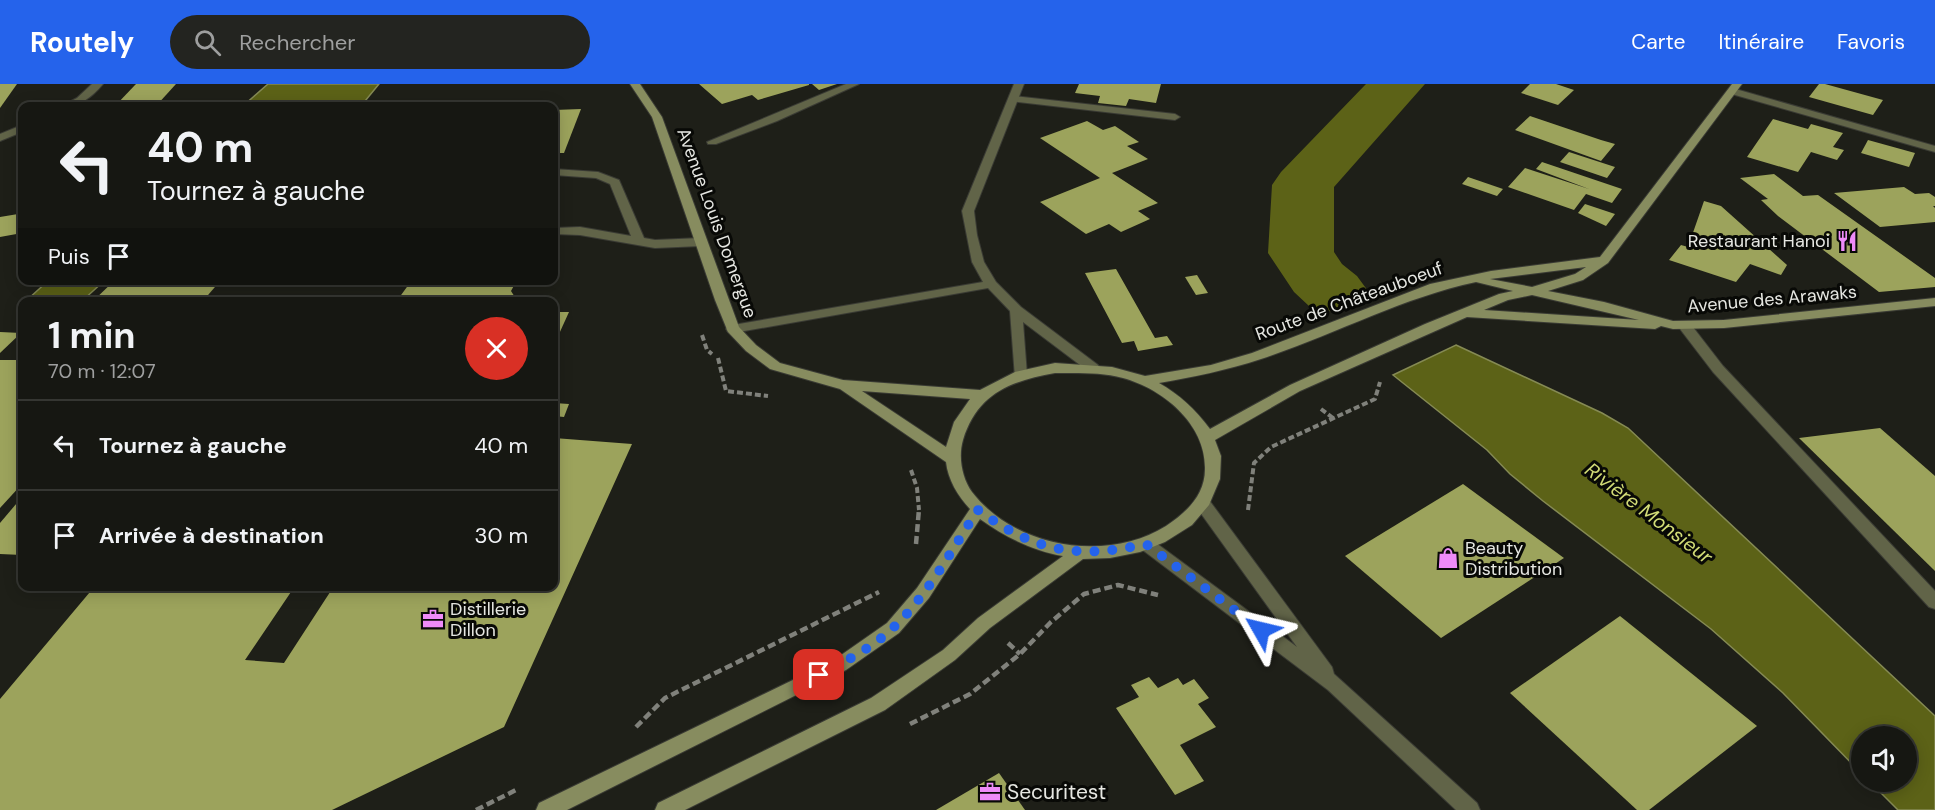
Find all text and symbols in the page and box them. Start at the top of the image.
search box [170,15,590,69]
text: Routely [30,24,134,61]
icon: search [191,26,224,59]
text: Rechercher [239,28,355,57]
text: Carte [1631,28,1685,56]
text: Itinéraire [1718,28,1804,56]
text: Favoris [1837,28,1905,56]
text: 40 m [147,120,253,175]
street label: Avenue Louis Domergue [671,125,763,321]
icon: left [48,126,126,204]
text: Tournez à gauche [147,173,365,208]
place label: Restaurant Hanoi [1688,229,1830,253]
restaurant icon: Restaurant Hanoi [1835,229,1859,253]
icon: arrive [102,240,135,273]
text: Puis [48,242,90,271]
street label: Route de Châteauboeuf [1252,256,1446,346]
street label: Avenue des Arawaks [1686,280,1858,318]
text: 1 min [48,312,136,359]
button: close [465,317,528,380]
text: 70 m · 12:07 [48,358,156,384]
icon: left [48,429,81,462]
text: Tournez à gauche [99,431,287,460]
text: 40 m [474,431,528,460]
water label: Rivière Monsieur [1580,456,1719,570]
icon: arrive [48,519,81,552]
text: Arrivée à destination [99,521,324,550]
text: 30 m [474,521,528,550]
place label: Beauty Distribution [1465,536,1562,581]
shop icon: Beauty Distribution [1436,546,1460,570]
place label: Distillerie Dillon [450,597,526,642]
position arrow [1229,598,1293,662]
office icon: Distillerie Dillon [421,607,445,631]
pin [793,649,844,700]
icon: arrive [802,658,835,691]
map controls [1851,726,1917,792]
button: sound [1851,726,1917,792]
place label: Securitest [1007,778,1106,806]
office icon: Securitest [978,780,1002,804]

